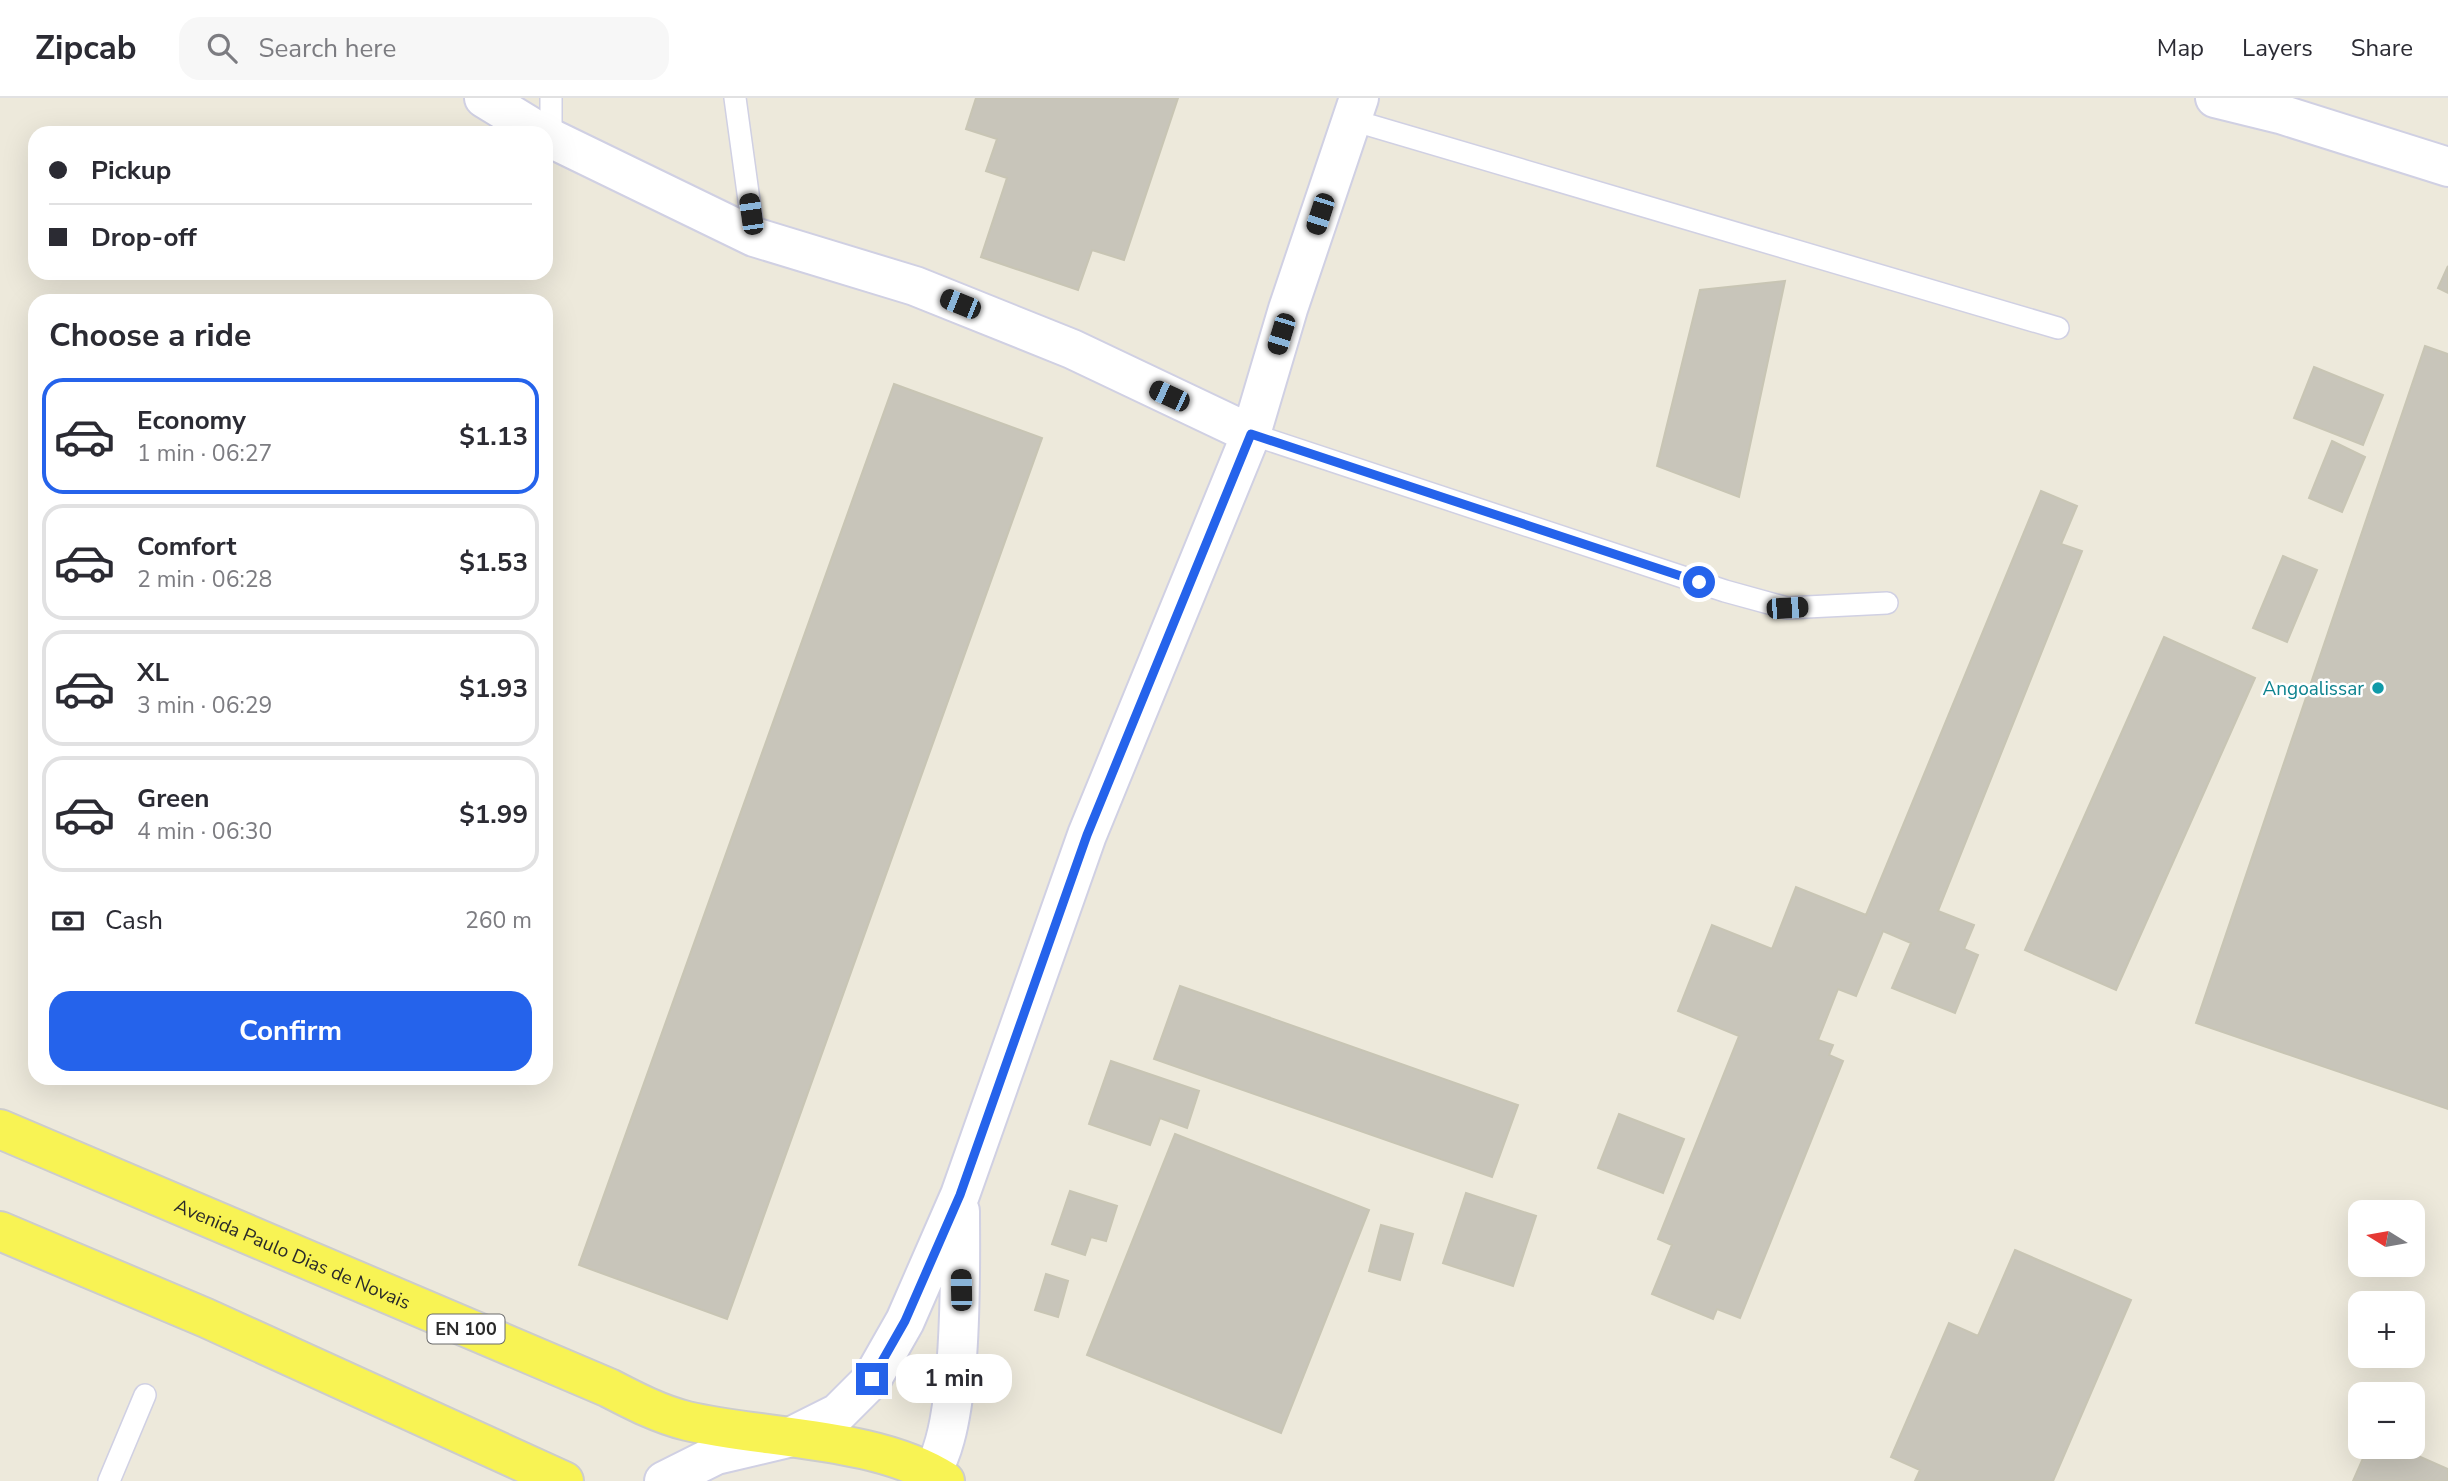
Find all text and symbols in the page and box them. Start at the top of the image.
search box [179,17,669,80]
text: Zipcab [35,26,137,71]
icon: search [203,29,241,67]
text: Search here [259,31,396,66]
text: Map [2157,32,2204,64]
text: Layers [2242,32,2313,64]
text: Share [2351,32,2413,64]
text: Pickup [91,153,171,188]
car [1304,191,1337,237]
car [738,192,765,236]
text: Drop-off [91,220,197,255]
car [937,286,984,322]
car [1265,311,1298,357]
text: Choose a ride [49,314,251,357]
car [1146,378,1193,414]
text: Economy [137,403,246,438]
icon: car [53,405,116,468]
text: $1.13 [459,419,528,454]
text: 1 min · 06:27 [137,438,272,469]
text: Comfort [137,529,237,564]
icon: car [53,531,116,594]
text: $1.53 [459,545,528,580]
text: 2 min · 06:28 [137,564,272,595]
route start [1683,566,1715,598]
car [1766,596,1809,620]
text: XL [137,655,169,690]
icon: car [53,657,116,720]
text: $1.93 [459,671,528,706]
place label: Angoalissar [2262,676,2364,702]
marker: Angoalissar [2370,680,2386,696]
text: 3 min · 06:29 [137,690,272,721]
text: Green [137,781,210,816]
icon: car [53,783,116,846]
text: $1.99 [459,797,528,832]
text: 4 min · 06:30 [137,816,272,847]
icon: cash [49,902,87,940]
text: Cash [105,903,163,938]
text: 260 m [465,905,532,936]
button: Confirm [49,991,532,1071]
street label: Avenida Paulo Dias de Novais [170,1193,414,1316]
north arrow [2348,1200,2426,1278]
map controls [2348,1200,2425,1459]
car [951,1269,972,1311]
button: + [2348,1291,2425,1368]
road number: EN 100 [428,1314,504,1344]
callout: 1 min [896,1354,1012,1404]
route end [856,1363,888,1395]
text: 1 min [924,1363,984,1394]
button: − [2348,1382,2425,1459]

